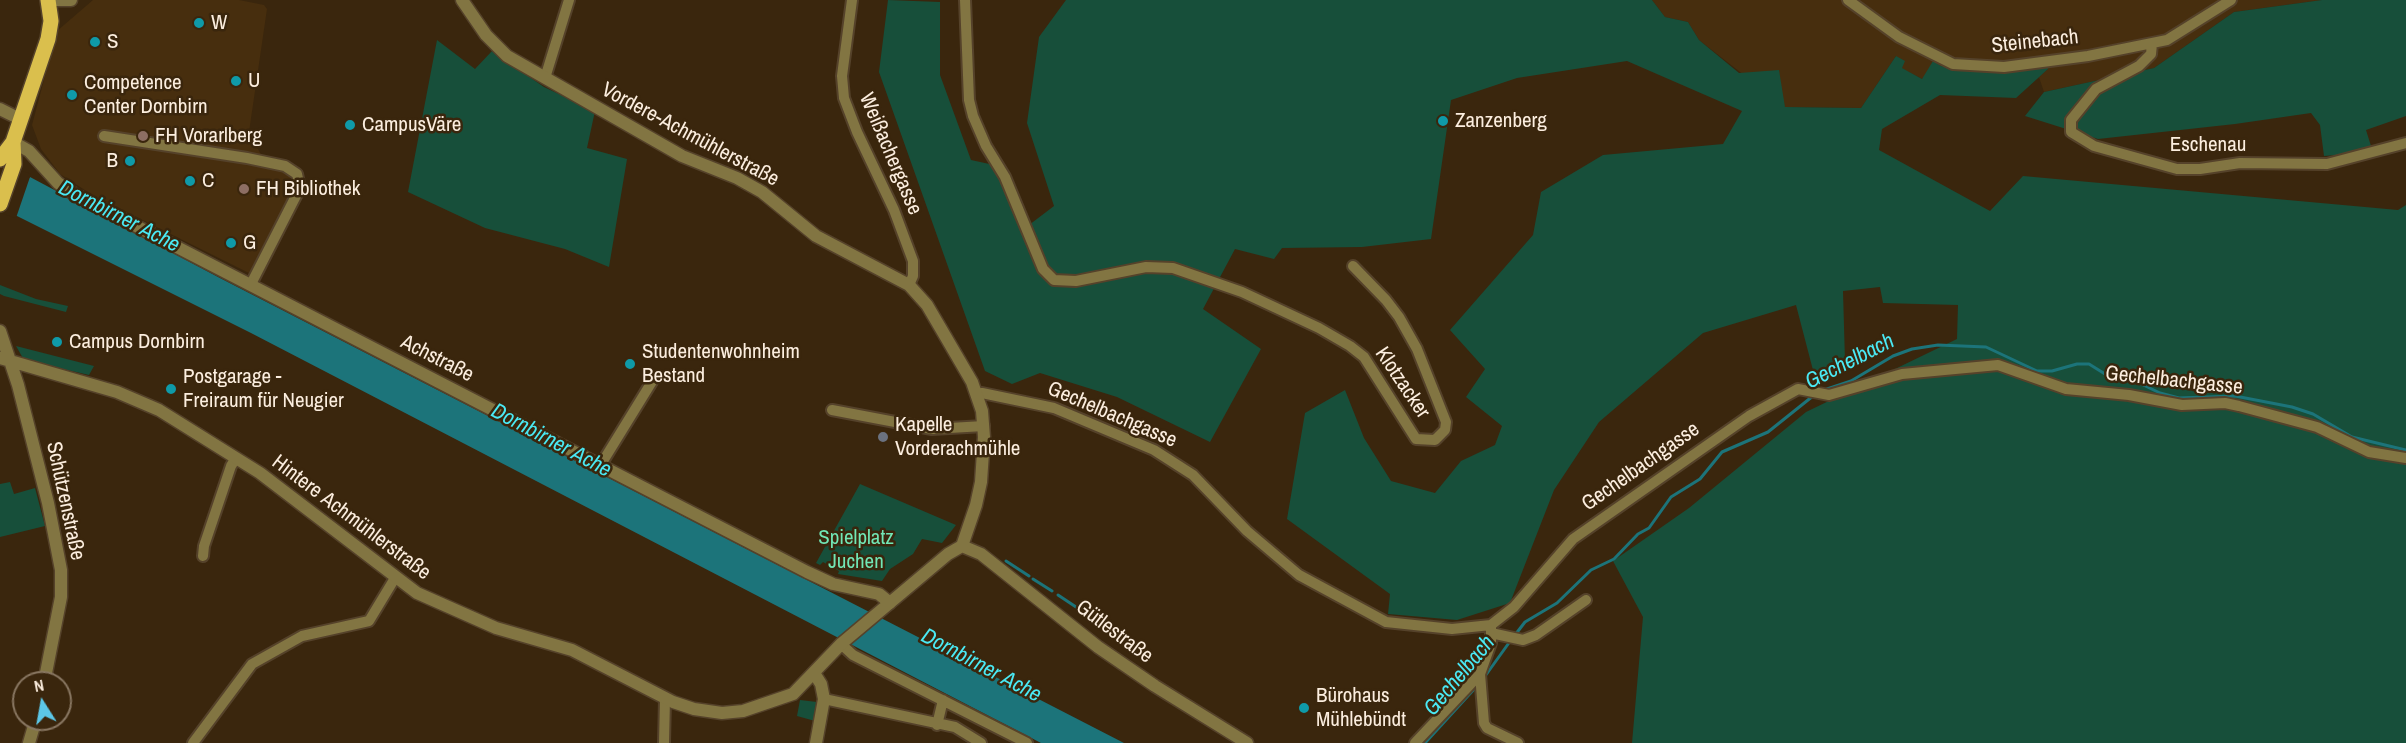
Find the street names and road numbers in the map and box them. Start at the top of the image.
street label: Steinebach [1990,25,2080,59]
street label: Vordere-Achmühlerstraße [597,78,783,192]
street label: Weißachergasse [853,89,927,219]
street label: Eschenau [2170,132,2246,158]
street label: Achstraße [396,330,478,388]
street label: Klotzacker [1369,343,1435,423]
street label: Gechelbachgasse [2104,361,2244,401]
street label: Gechelbachgasse [1044,376,1180,454]
street label: Gechelbachgasse [1577,417,1705,517]
street label: Schützenstraße [40,439,90,563]
street label: Hintere Achmühlerstraße [267,450,435,586]
street label: Gütlestraße [1070,595,1158,669]

